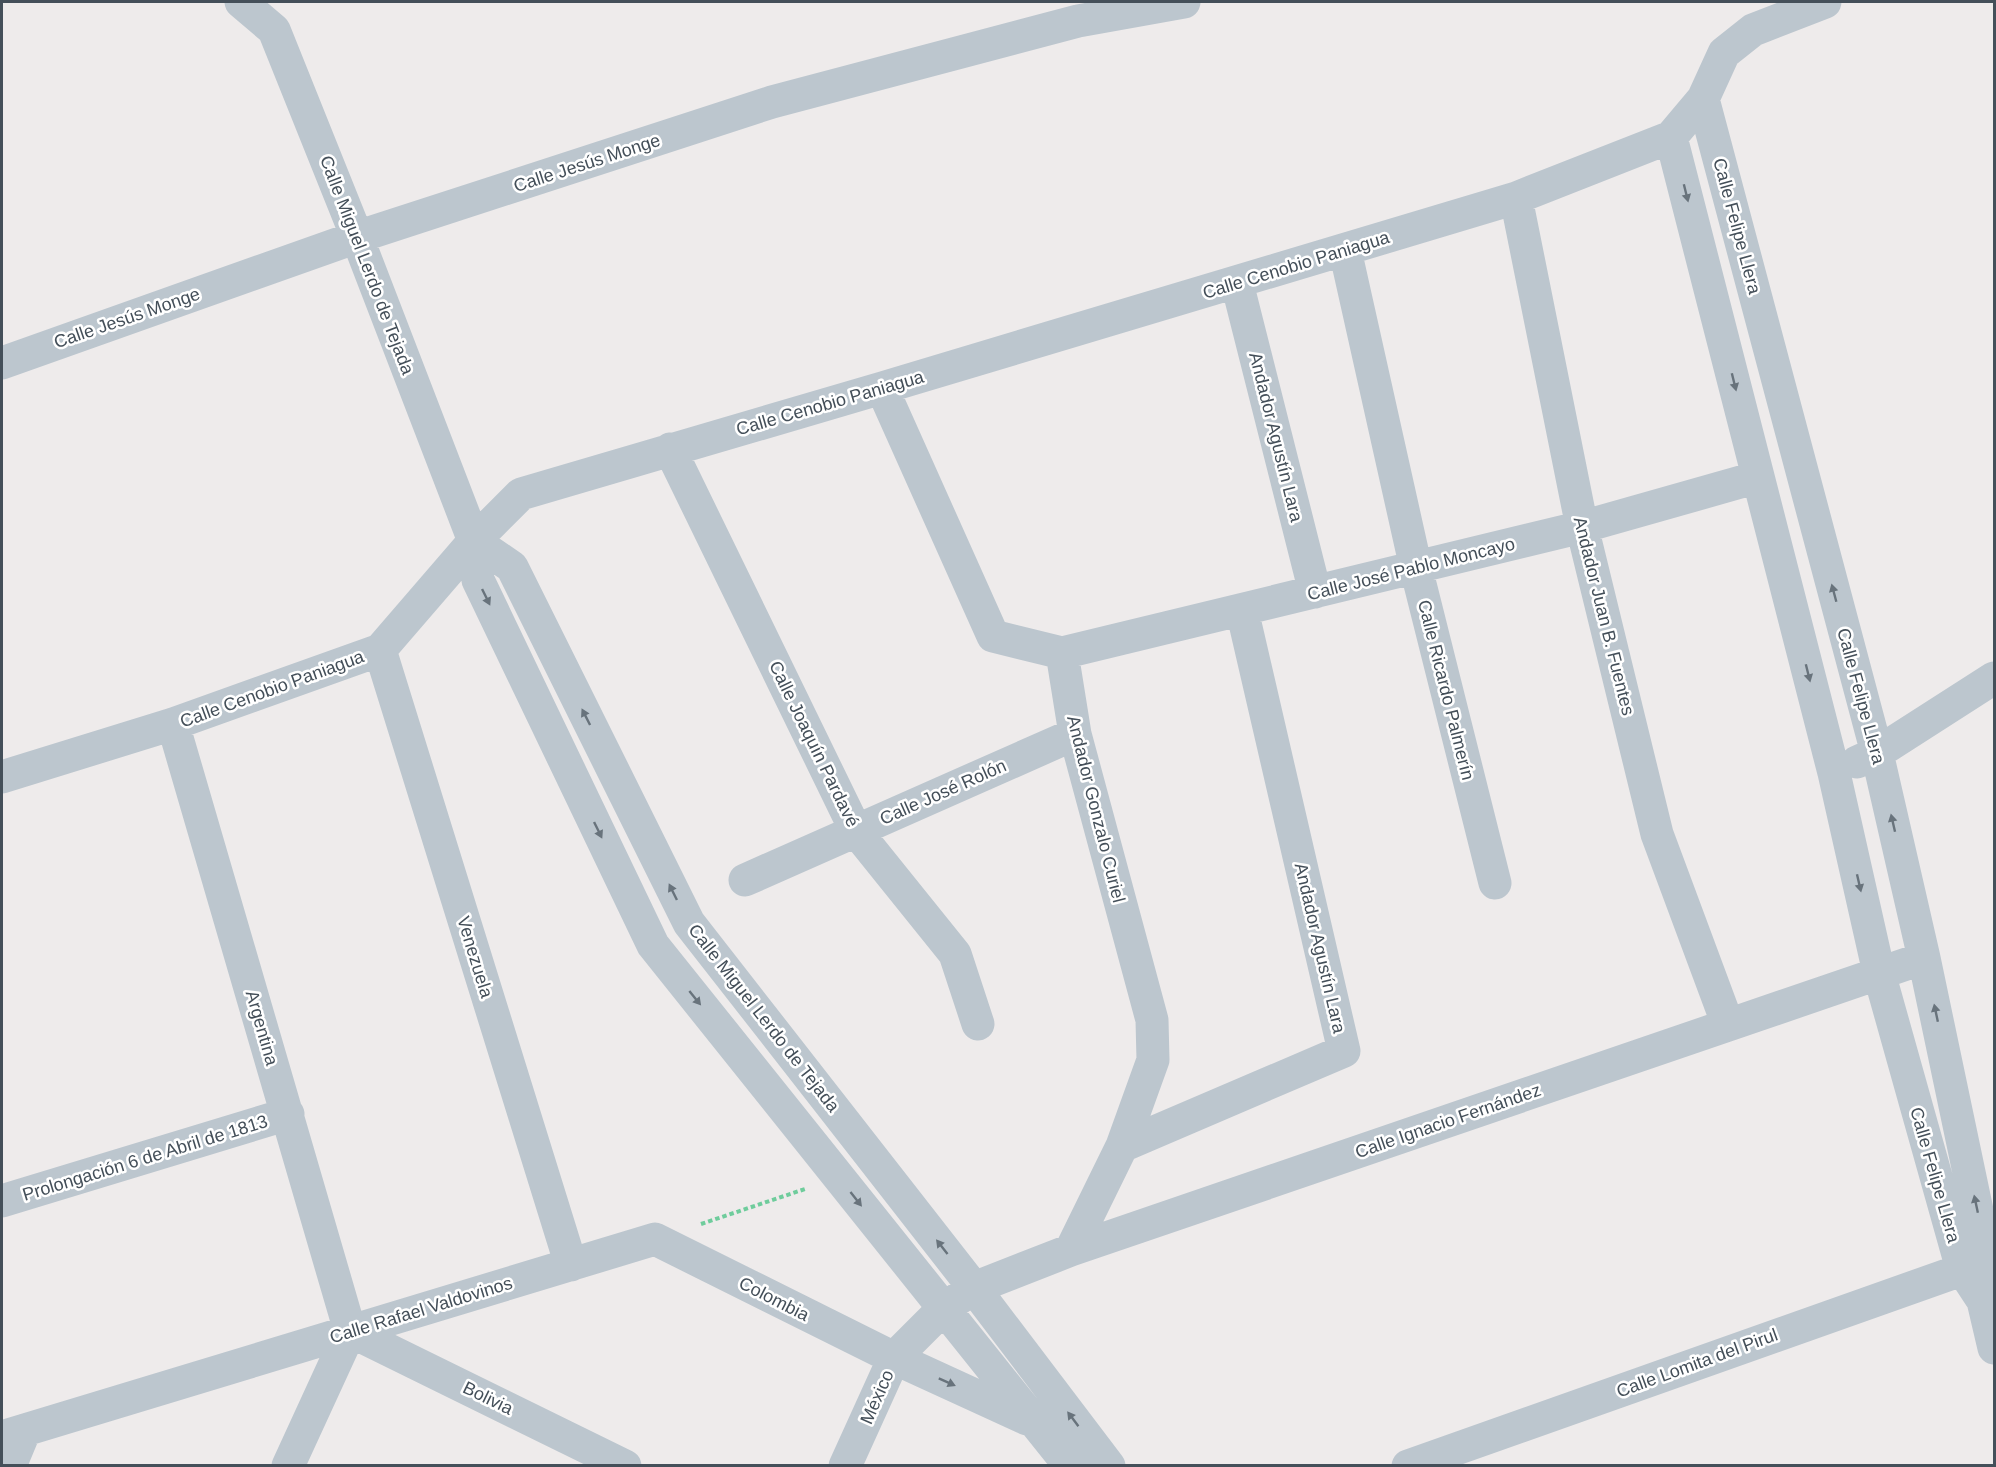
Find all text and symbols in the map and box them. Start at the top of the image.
street label: Calle Jesús Monge [511,130,663,196]
street label: Calle Miguel Lerdo de Tejada [316,153,418,378]
street label: Calle Felipe Llera [1709,156,1765,297]
one-way arrow [1681,184,1691,202]
street label: Calle Cenobio Paniagua [1200,227,1393,303]
street label: Calle Jesús Monge [51,284,203,352]
street label: Andador Agustín Lara [1245,350,1307,525]
street label: Calle Cenobio Paniagua [734,366,927,439]
one-way arrow [1730,373,1739,391]
street label: Andador Juan B. Fuentes [1570,515,1638,717]
street label: Calle José Pablo Moncayo [1305,534,1517,604]
one-way arrow [1829,584,1839,602]
one-way arrow [482,589,491,606]
street label: Calle Ricardo Palmerín [1414,598,1478,782]
street label: Calle Felipe Llera [1833,626,1889,767]
street label: Calle Cenobio Paniagua [177,646,368,732]
street label: Calle Joaquín Pardavé [765,658,863,830]
one-way arrow [1804,664,1814,682]
one-way arrow [582,708,591,725]
street label: Andador Gonzalo Curiel [1063,713,1129,905]
street label: Calle José Rolón [877,755,1009,829]
one-way arrow [1887,814,1897,832]
one-way arrow [593,821,602,838]
street label: Andador Agustín Lara [1291,861,1350,1036]
one-way arrow [1854,874,1864,892]
one-way arrow [668,883,678,900]
street label: Venezuela [453,914,497,1001]
street label: Calle Miguel Lerdo de Tejada [684,920,844,1117]
street label: Argentina [242,988,283,1069]
one-way arrow [688,990,700,1005]
one-way arrow [1931,1003,1940,1022]
street label: Calle Ignacio Fernández [1352,1080,1544,1162]
street label: Calle Felipe Llera [1906,1105,1964,1246]
street label: Prolongación 6 de Abril de 1813 [20,1111,270,1205]
one-way arrow [849,1191,862,1207]
one-way arrow [1971,1194,1980,1213]
one-way arrow [937,1240,949,1255]
street label: Calle Rafael Valdovinos [327,1273,515,1347]
street label: Colombia [736,1273,813,1326]
street label: Calle Lomita del Pirul [1614,1325,1780,1401]
street label: México [856,1367,898,1427]
street label: Bolivia [460,1377,517,1419]
one-way arrow [939,1378,956,1387]
one-way arrow [1067,1411,1080,1427]

